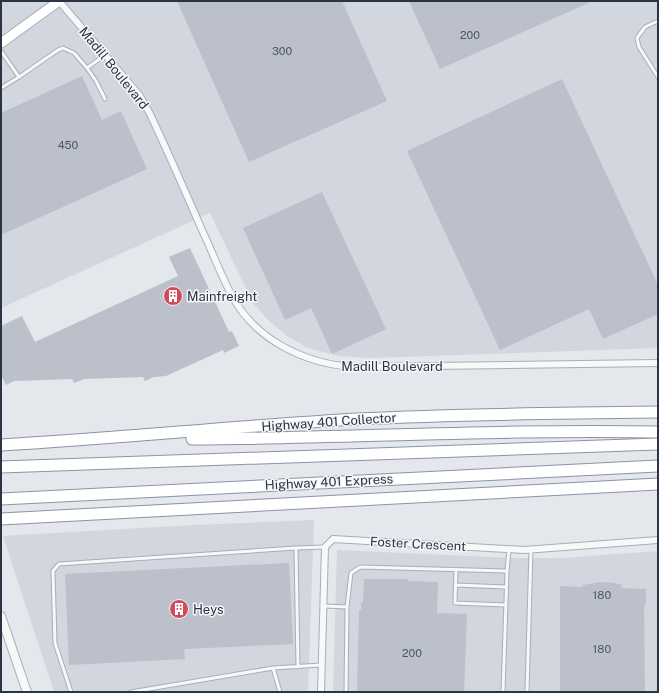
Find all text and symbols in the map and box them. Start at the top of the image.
street label: Madill Boulevard [76,24,152,112]
house number: 200 [460,29,480,41]
house number: 300 [272,45,292,57]
house number: 450 [58,139,79,151]
building icon: Mainfreight [162,285,184,307]
place label: Mainfreight [187,289,257,304]
street label: Madill Boulevard [341,359,443,374]
street label: Highway 401 Collector [261,410,397,434]
street label: Highway 401 Express [264,471,394,493]
street label: Foster Crescent [370,534,466,554]
house number: 180 [593,589,611,601]
building icon: Heys [168,598,190,620]
place label: Heys [193,602,224,617]
house number: 180 [593,643,611,655]
house number: 200 [402,647,422,659]

